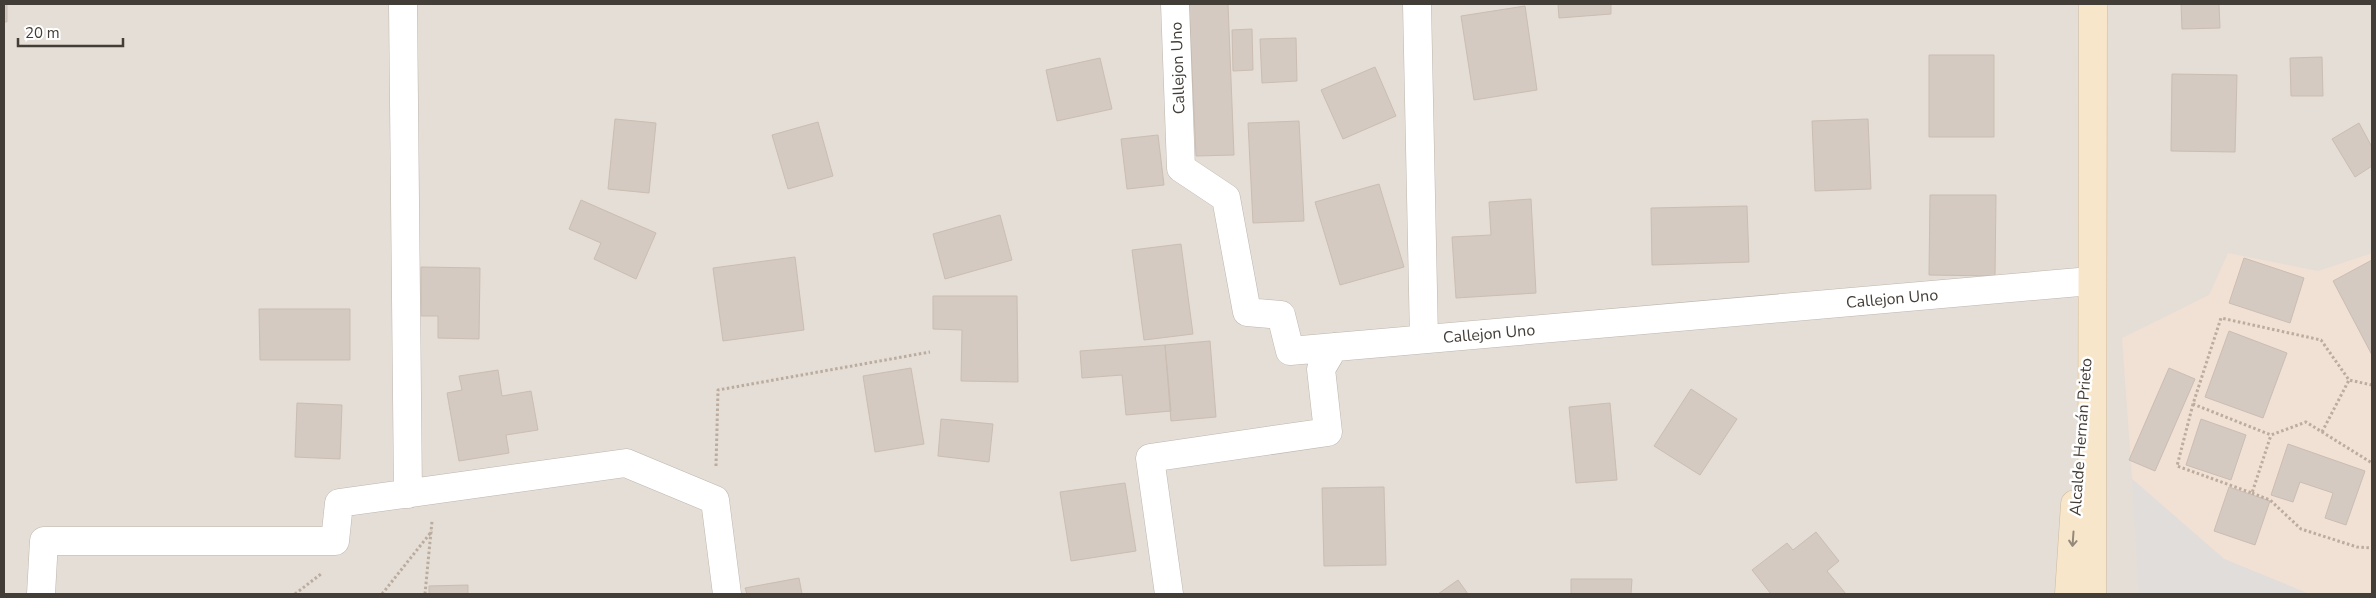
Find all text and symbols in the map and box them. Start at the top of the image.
scale bar [18,15,122,47]
street label: Callejon Uno [1165,21,1191,115]
text: 20 m [25,23,60,43]
street label: Callejon Uno [1845,284,1939,314]
street label: Callejon Uno [1442,319,1536,349]
street label: Alcalde Hernán Prieto [2065,357,2097,517]
one-way arrow [2068,531,2078,547]

